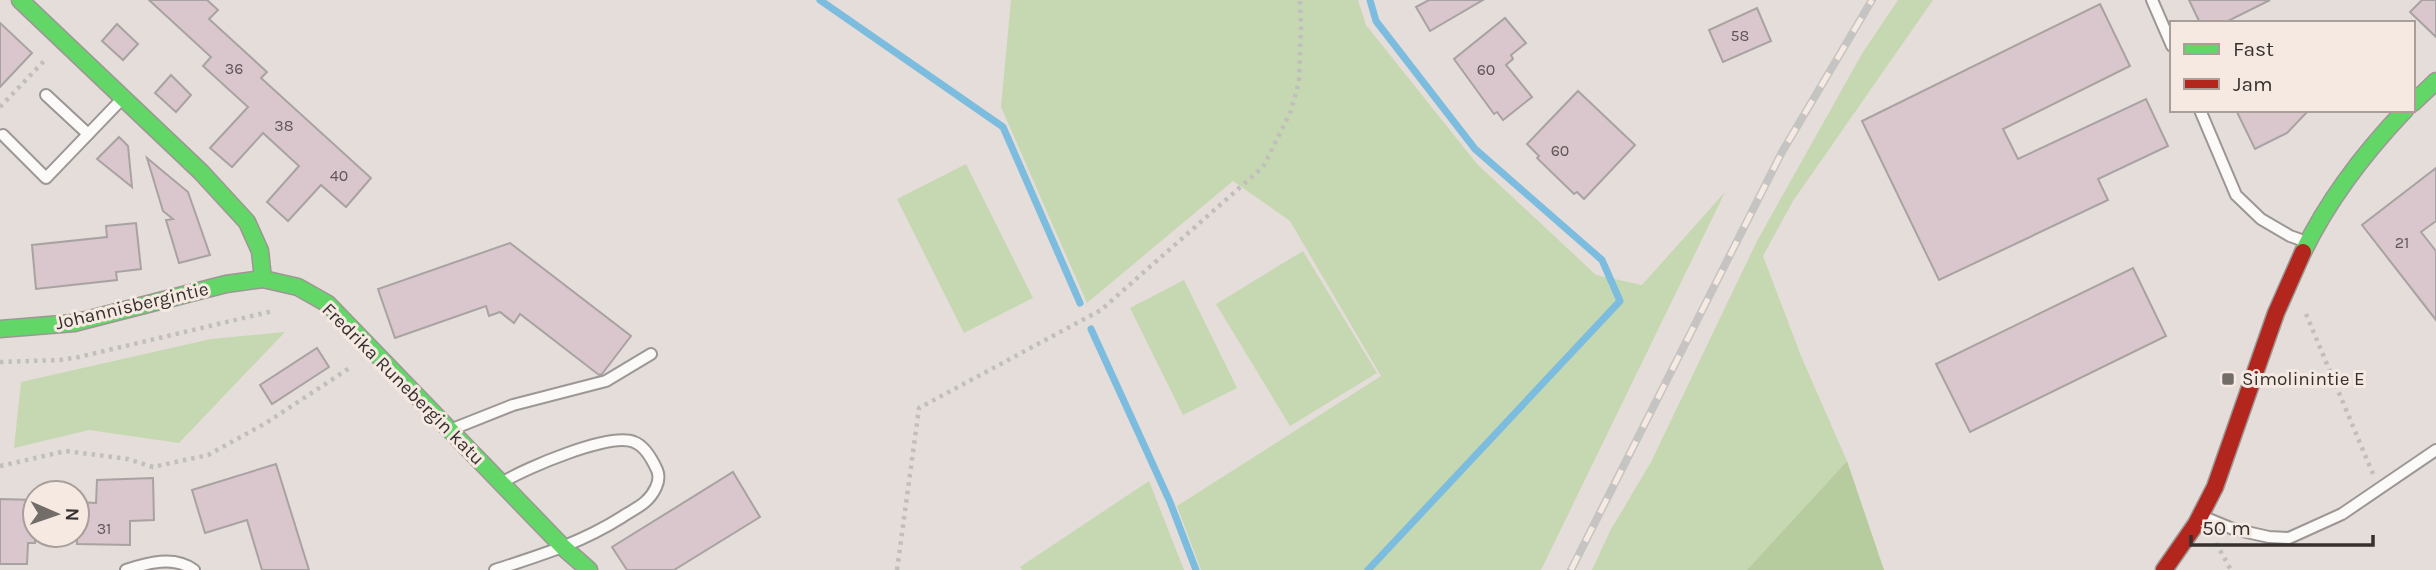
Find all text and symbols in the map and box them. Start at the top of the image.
legend [2170,21,2415,112]
house number: 58 [1731,26,1749,45]
text: Fast [2233,37,2274,61]
house number: 36 [225,59,243,78]
house number: 60 [1477,60,1495,79]
text: Jam [2233,72,2273,96]
house number: 38 [274,116,294,135]
house number: 60 [1551,141,1569,160]
house number: 40 [330,166,348,185]
house number: 21 [2395,233,2409,252]
street label: Johannisbergintie [53,278,211,334]
street label: Fredrika Runebergin katu [317,298,489,470]
place label: Simolinintie E [2242,368,2365,390]
marker: Simolinintie E [2220,371,2236,387]
north arrow [21,479,91,549]
scale bar [2191,504,2373,548]
text: N [61,507,83,522]
text: 50 m [2202,516,2251,540]
house number: 31 [97,519,111,538]

